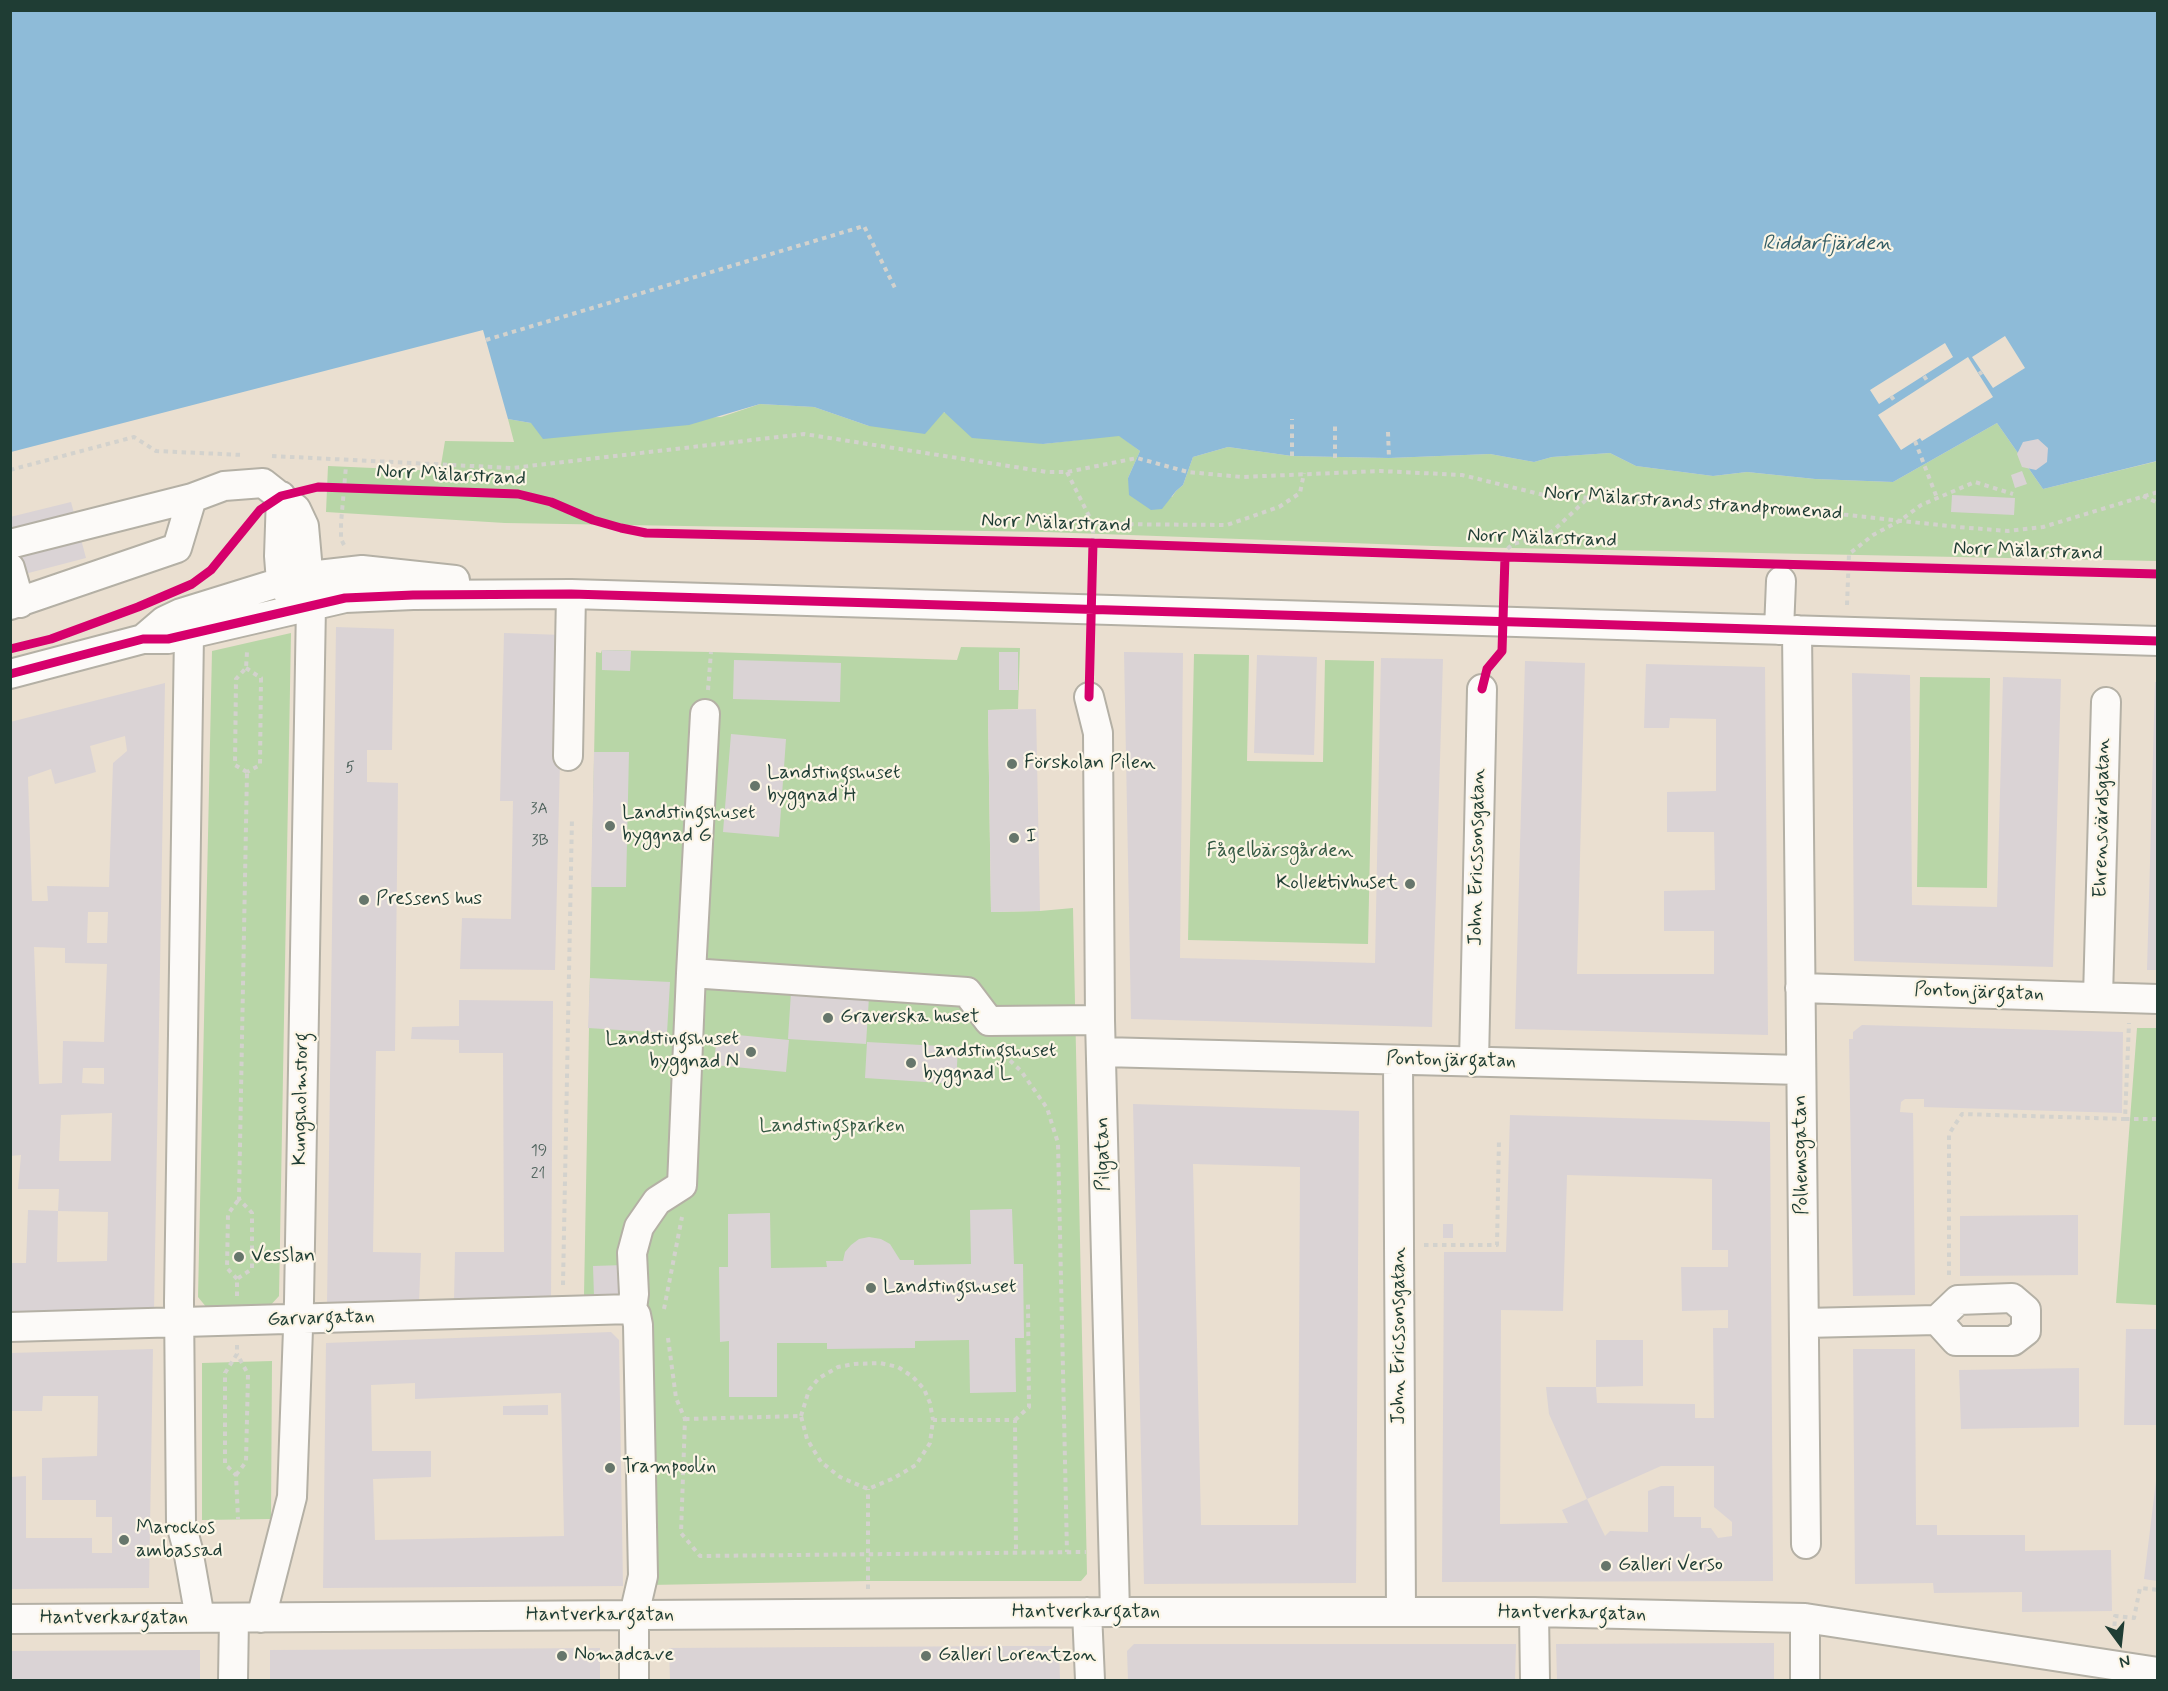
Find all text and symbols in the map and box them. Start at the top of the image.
water label: Riddarfjärden [1762,232,1892,258]
street label: Norr Mälarstrand [376,460,526,492]
street label: Norr Mälarstrands strandpromenad [1543,482,1843,526]
street label: Norr Mälarstrand [981,509,1131,539]
street label: Norr Mälarstrand [1467,524,1617,554]
street label: Norr Mälarstrand [1953,537,2103,567]
street label: Ehrensvärdsgatan [2090,738,2116,898]
place label: Förskolan Pilen [1024,752,1156,776]
marker: Förskolan Pilen [1005,757,1019,771]
house number: 5 [345,759,355,779]
place label: Landstingshuset byggnad H [767,762,900,809]
street label: John Ericssonsgatan [1464,768,1492,946]
marker: Landstingshuset byggnad H [748,779,762,793]
house number: 3A [530,800,548,820]
place label: Landstingshuset byggnad G [622,802,755,849]
marker: Landstingshuset byggnad G [603,819,617,833]
place label: I [1026,826,1037,850]
marker: I [1007,831,1021,845]
house number: 3B [531,832,549,852]
park label: Fågelbärsgården [1207,840,1353,864]
place label: Kollektivhuset [1276,872,1398,896]
marker: Kollektivhuset [1403,877,1417,891]
place label: Pressens hus [376,888,482,912]
marker: Pressens hus [357,893,371,907]
street label: Pontonjärgatan [1914,979,2044,1007]
place label: Graverska huset [840,1006,979,1030]
marker: Graverska huset [821,1011,835,1025]
place label: Landstingshuset byggnad N [606,1028,739,1075]
street label: Kungsholmstorg [289,1032,315,1166]
place label: Landstingshuset byggnad L [923,1040,1056,1087]
marker: Landstingshuset byggnad N [744,1045,758,1059]
street label: Pontonjärgatan [1386,1048,1516,1074]
marker: Landstingshuset byggnad L [904,1056,918,1070]
street label: Polhemsgatan [1789,1095,1815,1215]
park label: Landstingsparken [759,1115,905,1139]
street label: Pilgatan [1091,1117,1117,1191]
house number: 19 [531,1142,547,1162]
house number: 21 [531,1165,545,1185]
place label: Vesslan [251,1245,315,1269]
street label: John Ericssonsgatan [1388,1247,1412,1425]
marker: Vesslan [232,1250,246,1264]
place label: Landstingshuset [883,1276,1016,1300]
marker: Landstingshuset [864,1281,878,1295]
street label: Garvargatan [267,1305,375,1333]
place label: Trampoolin [622,1456,716,1480]
marker: Trampoolin [603,1461,617,1475]
place label: Marockos ambassad [136,1517,223,1564]
marker: Marockos ambassad [117,1533,131,1547]
place label: Galleri Verso [1618,1554,1723,1578]
marker: Galleri Verso [1599,1559,1613,1573]
street label: Hantverkargatan [1012,1601,1160,1625]
street label: Hantverkargatan [1498,1601,1646,1627]
street label: Hantverkargatan [526,1604,674,1628]
street label: Hantverkargatan [40,1607,188,1631]
north arrow [2090,1613,2150,1673]
place label: Nomadcave [574,1644,674,1668]
place label: Galleri Lorentzon [938,1644,1096,1668]
marker: Nomadcave [555,1649,569,1663]
marker: Galleri Lorentzon [919,1649,933,1663]
text: N [2117,1649,2133,1672]

